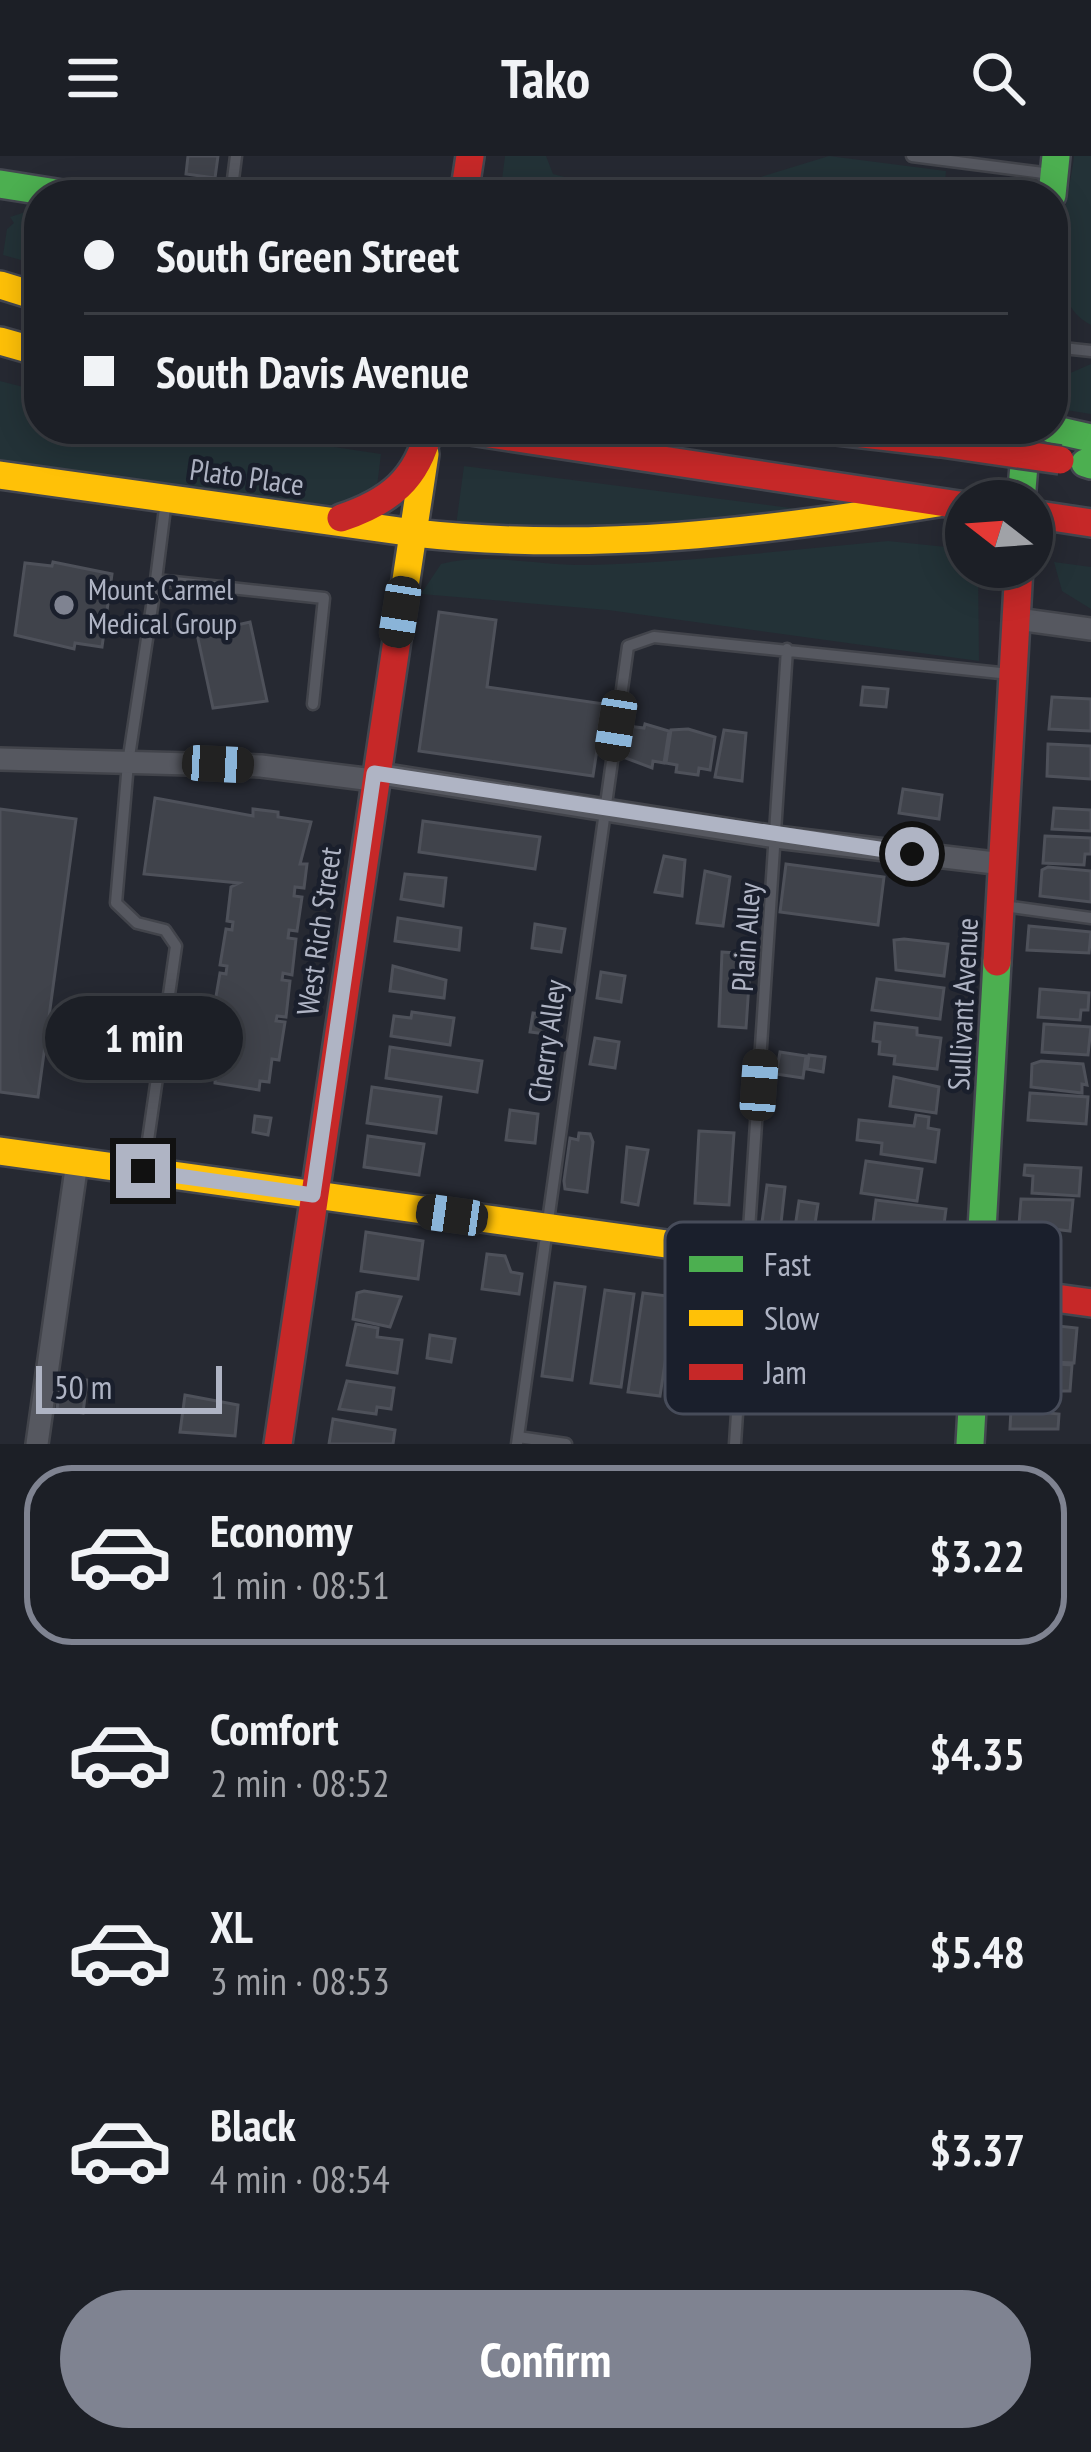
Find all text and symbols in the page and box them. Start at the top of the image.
text: Tako [501,43,590,113]
icon: menu [60,45,126,111]
icon: search [965,45,1031,111]
text: South Green Street [156,226,459,284]
text: South Davis Avenue [156,342,469,400]
street label: Plato Place [187,449,307,503]
north arrow [945,480,1053,588]
map controls [945,480,1053,588]
place label: Mount Carmel Medical Group [88,569,237,642]
car [377,574,423,650]
marker: Mount Carmel Medical Group [51,592,77,618]
car [593,688,639,764]
car [181,744,255,784]
route start [885,827,939,881]
street label: West Rich Street [287,844,349,1018]
street label: Plain Alley [722,881,768,993]
street label: Sullivant Avenue [938,917,986,1091]
street label: Cherry Alley [518,977,574,1105]
callout: 1 min [44,997,242,1081]
text: 1 min [105,1012,183,1063]
car [739,1048,779,1122]
route end [116,1144,170,1198]
car [414,1192,490,1238]
legend [665,1222,1061,1414]
text: Fast [764,1242,811,1285]
text: Slow [764,1296,820,1339]
text: Jam [763,1350,807,1393]
scale bar [36,1360,222,1413]
text: 50 m [54,1365,112,1408]
icon: car [66,1501,174,1609]
text: Economy [210,1501,353,1559]
text: $3.22 [929,1526,1025,1584]
text: 1 min · 08:51 [210,1559,390,1610]
icon: car [66,1699,174,1807]
text: Comfort [210,1699,339,1757]
text: $4.35 [929,1724,1025,1782]
text: 2 min · 08:52 [210,1757,390,1808]
icon: car [66,1897,174,2005]
text: XL [210,1897,253,1955]
text: $5.48 [929,1922,1025,1980]
text: 3 min · 08:53 [210,1955,390,2006]
icon: car [66,2095,174,2203]
text: Black [210,2095,296,2153]
text: $3.37 [929,2120,1025,2178]
text: 4 min · 08:54 [210,2153,390,2204]
button: Confirm [60,2290,1031,2428]

